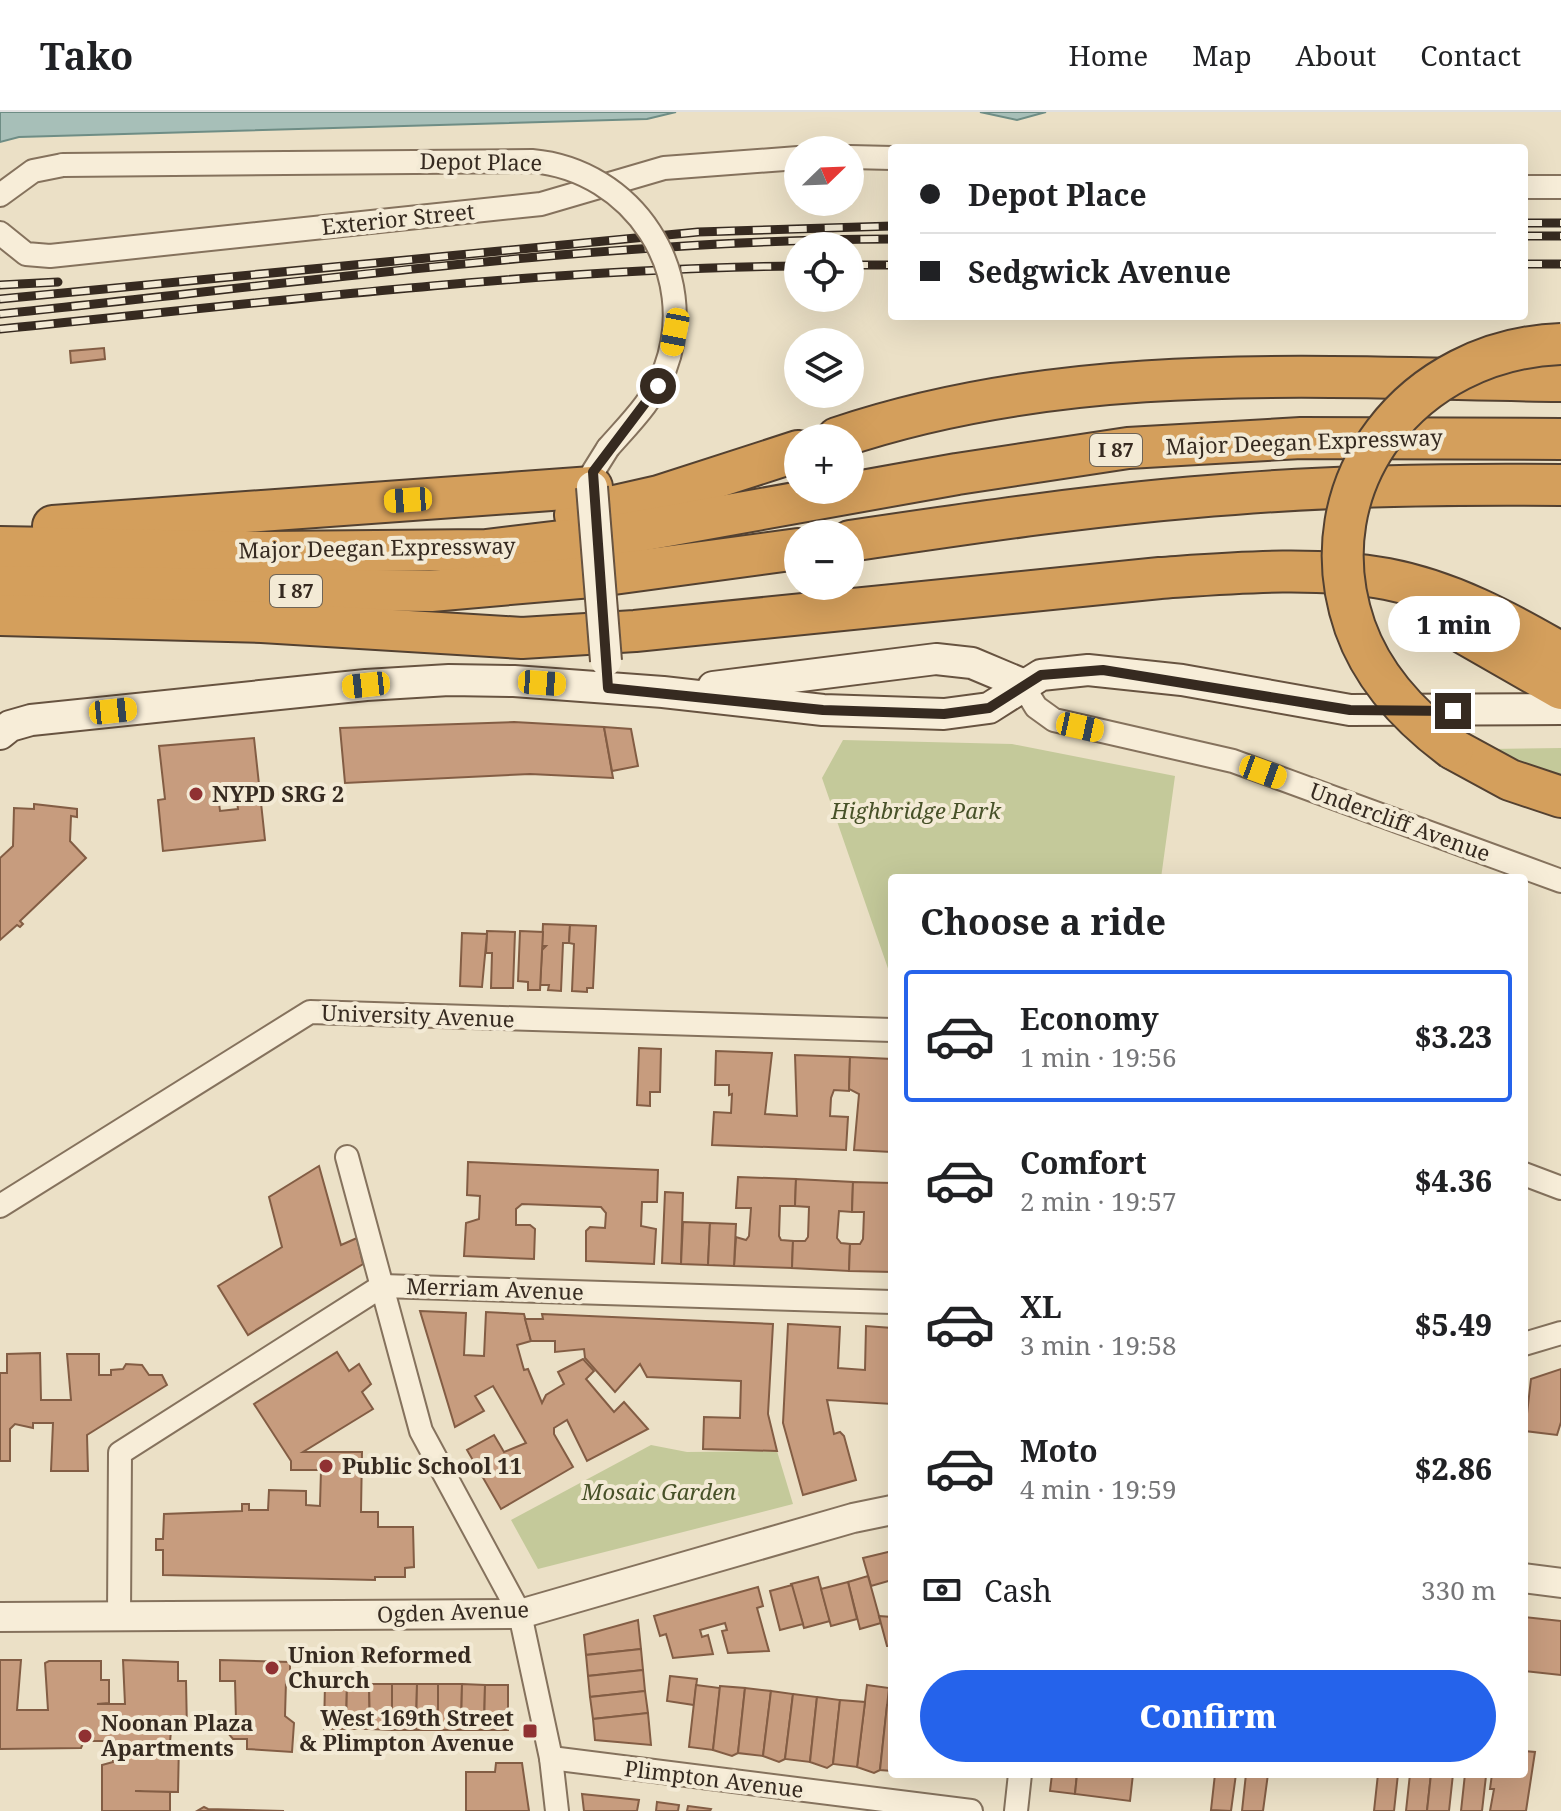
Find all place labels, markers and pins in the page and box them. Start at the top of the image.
place label: NYPD SRG 2 [212,778,344,808]
marker: NYPD SRG 2 [187,785,205,803]
place label: Public School 11 [342,1450,522,1480]
marker: Public School 11 [317,1457,335,1475]
place label: Union Reformed Church [288,1639,472,1694]
marker: Union Reformed Church [263,1659,281,1677]
place label: West 169th Street & Plimpton Avenue [299,1702,514,1757]
place label: Noonan Plaza Apartments [101,1707,253,1762]
marker: West 169th Street & Plimpton Avenue [521,1722,539,1740]
marker: Noonan Plaza Apartments [76,1727,94,1745]

